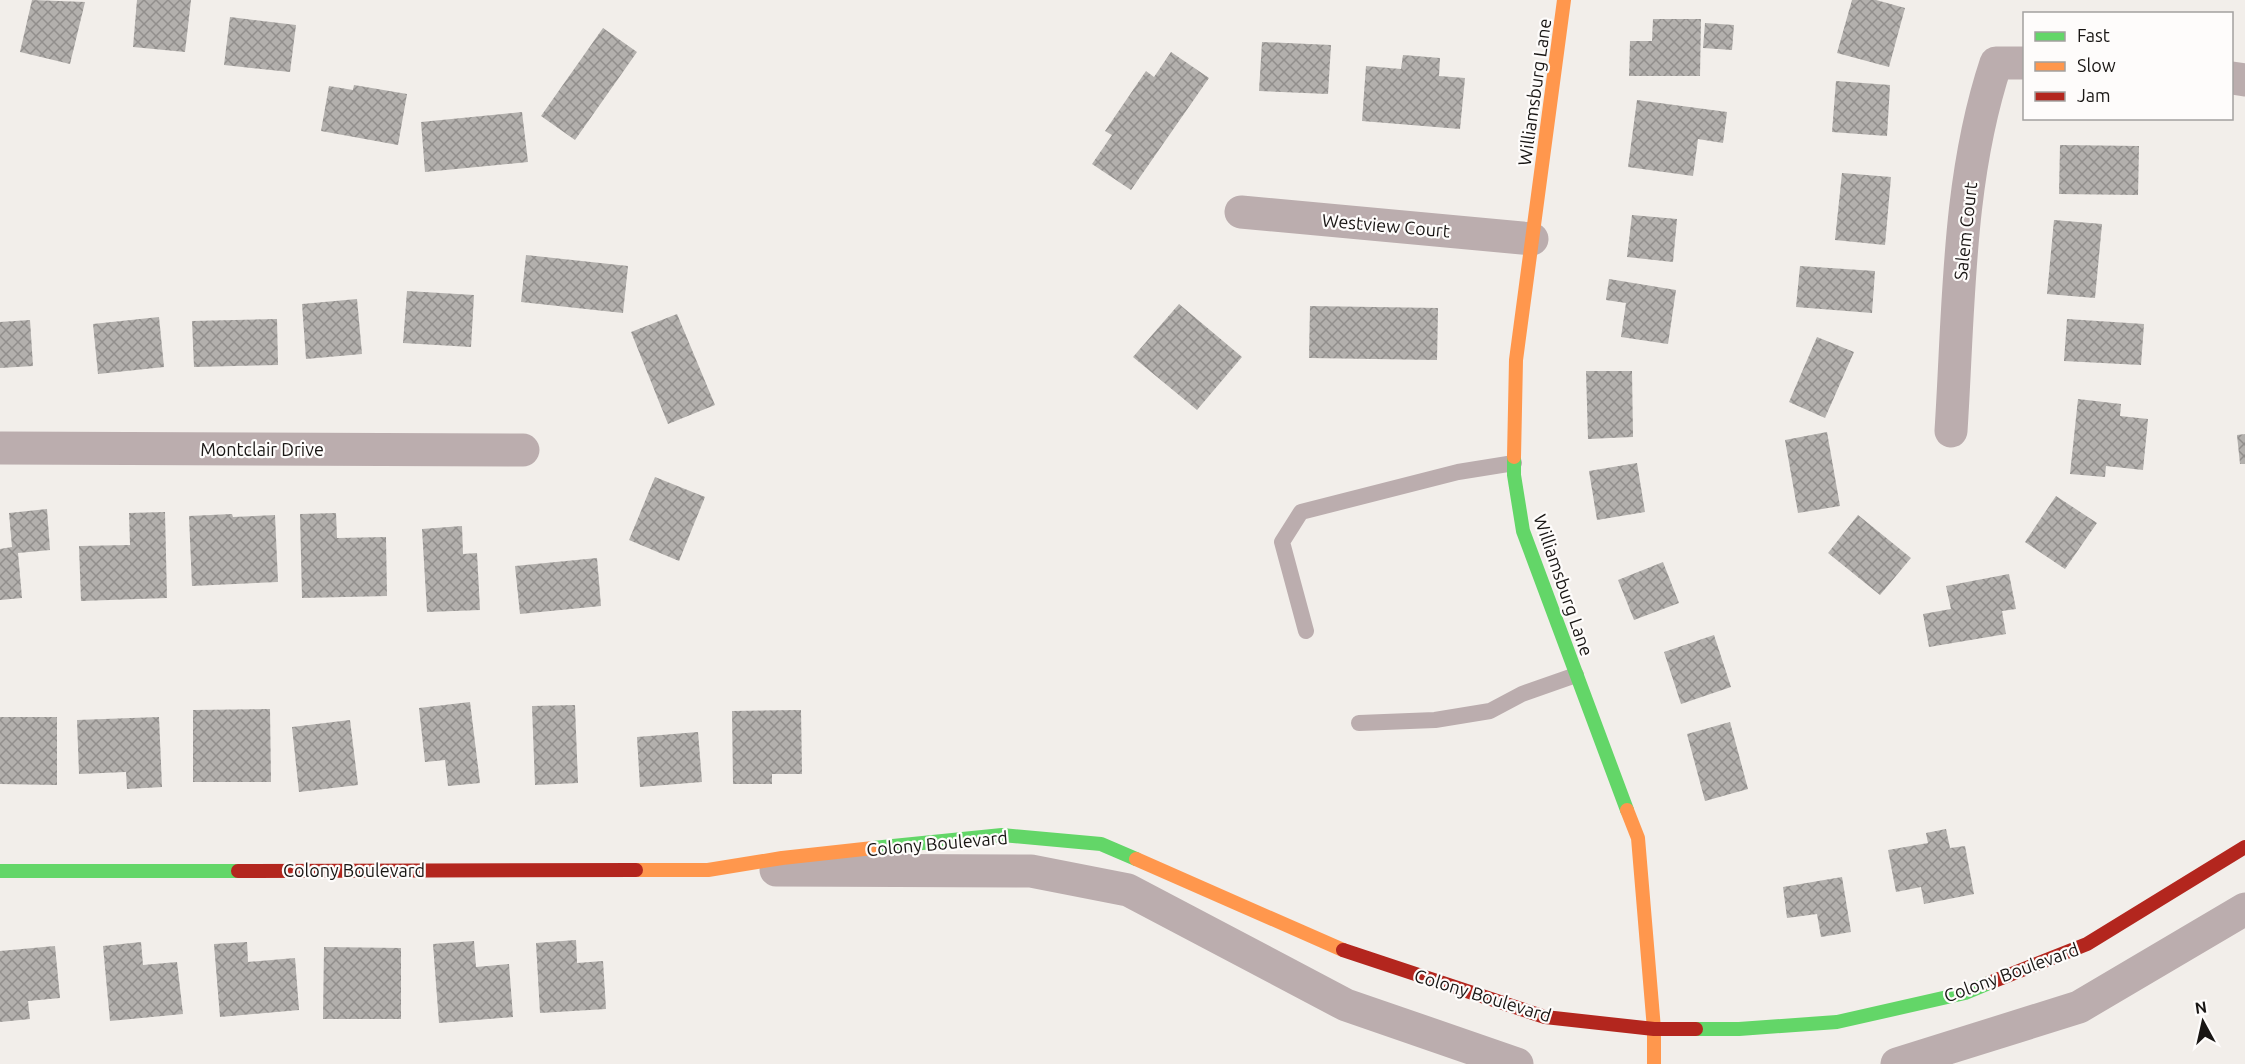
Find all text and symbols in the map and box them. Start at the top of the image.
legend [2023,12,2233,120]
street label: Williamsburg Lane [1514,17,1554,167]
text: Fast [2077,25,2110,45]
text: Slow [2077,55,2116,75]
text: Jam [2077,85,2111,105]
street label: Salem Court [1950,181,1980,281]
street label: Westview Court [1321,209,1451,241]
street label: Montclair Drive [200,439,324,459]
street label: Williamsburg Lane [1530,512,1598,658]
street label: Colony Boulevard [865,827,1009,859]
street label: Colony Boulevard [283,860,425,880]
street label: Colony Boulevard [1941,938,2081,1006]
street label: Colony Boulevard [1412,965,1554,1025]
north arrow [2173,992,2233,1052]
text: N [2194,997,2208,1017]

